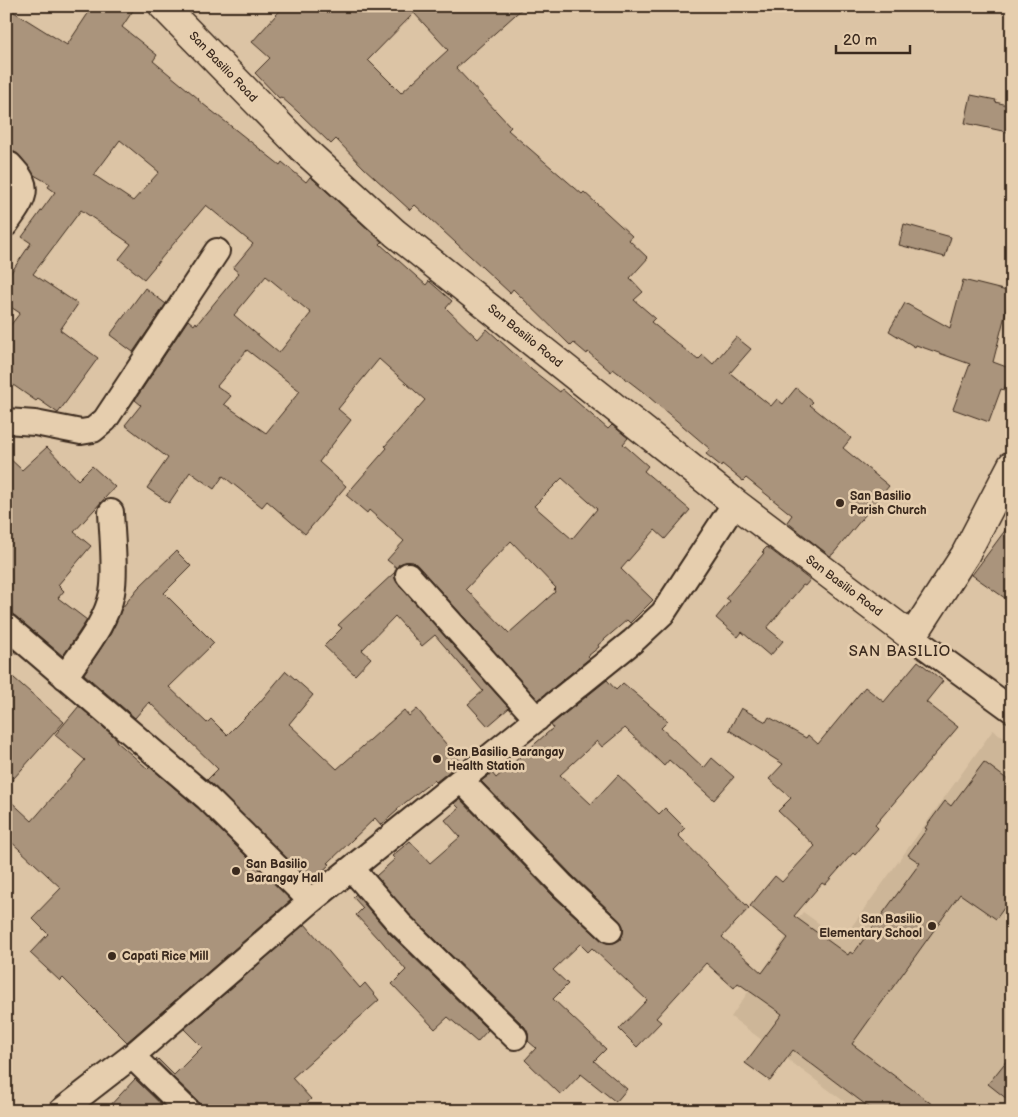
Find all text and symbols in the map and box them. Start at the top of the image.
scale bar [836,22,909,54]
street label: San Basilio Road [186,29,261,106]
text: 20 m [843,31,877,50]
street label: San Basilio Road [484,301,566,371]
place label: San Basilio Parish Church [850,489,927,518]
marker: San Basilio Parish Church [834,497,846,509]
street label: San Basilio Road [803,552,885,620]
district label: SAN BASILIO [849,642,951,661]
place label: San Basilio Barangay Health Station [447,745,564,774]
marker: San Basilio Barangay Health Station [431,753,443,765]
place label: San Basilio Barangay Hall [246,857,323,886]
marker: San Basilio Barangay Hall [230,865,242,877]
place label: San Basilio Elementary School [819,912,922,941]
marker: San Basilio Elementary School [926,920,938,932]
place label: Capati Rice Mill [122,949,209,964]
marker: Capati Rice Mill [106,950,118,962]

